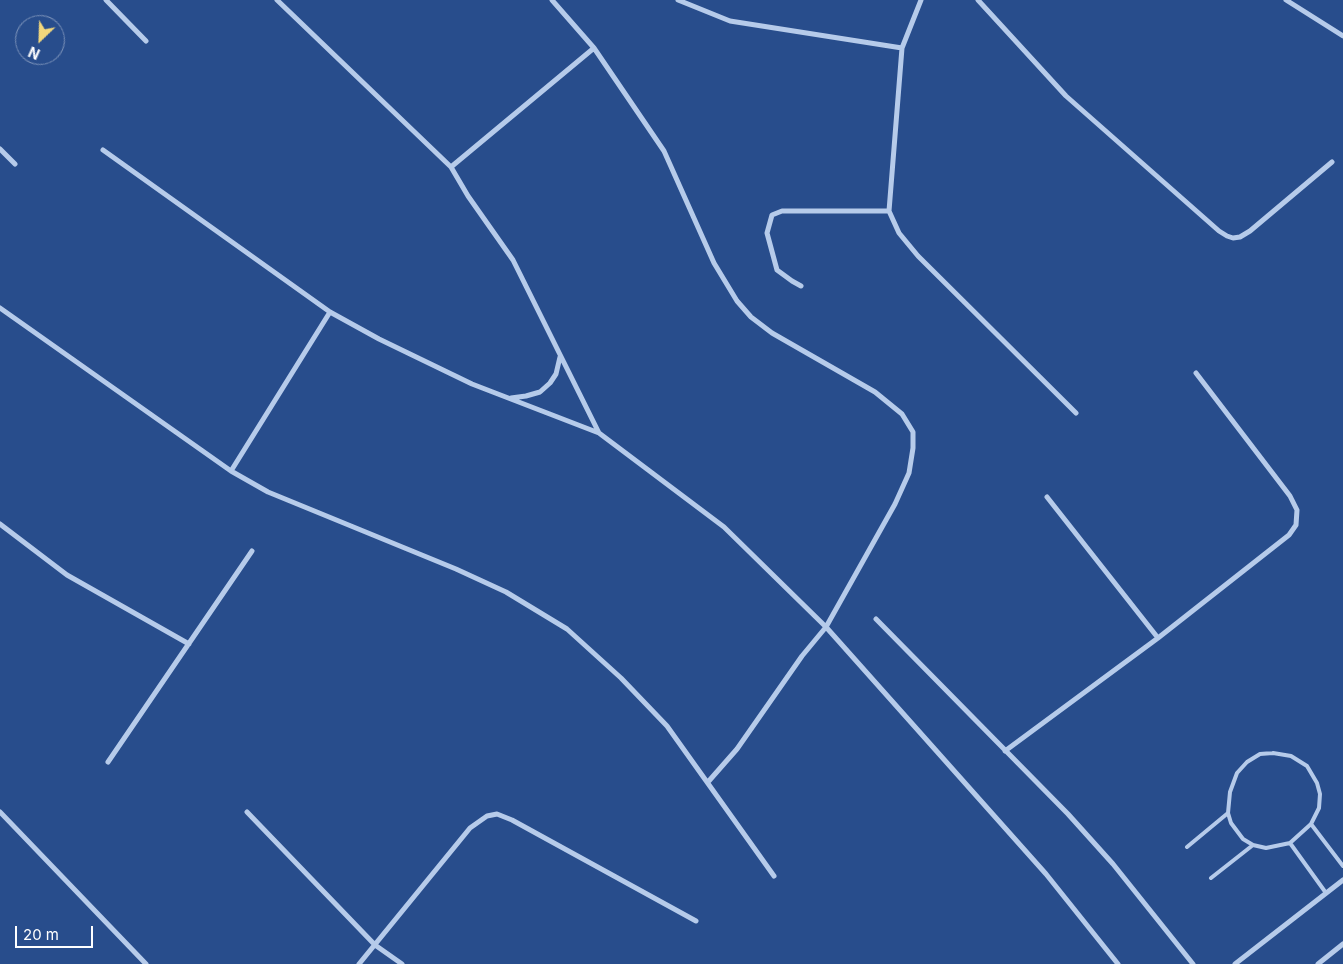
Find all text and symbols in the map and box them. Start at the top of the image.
north arrow [15,15,65,65]
text: N [26,43,42,63]
scale bar [18,916,95,948]
text: 20 m [23,925,59,944]

